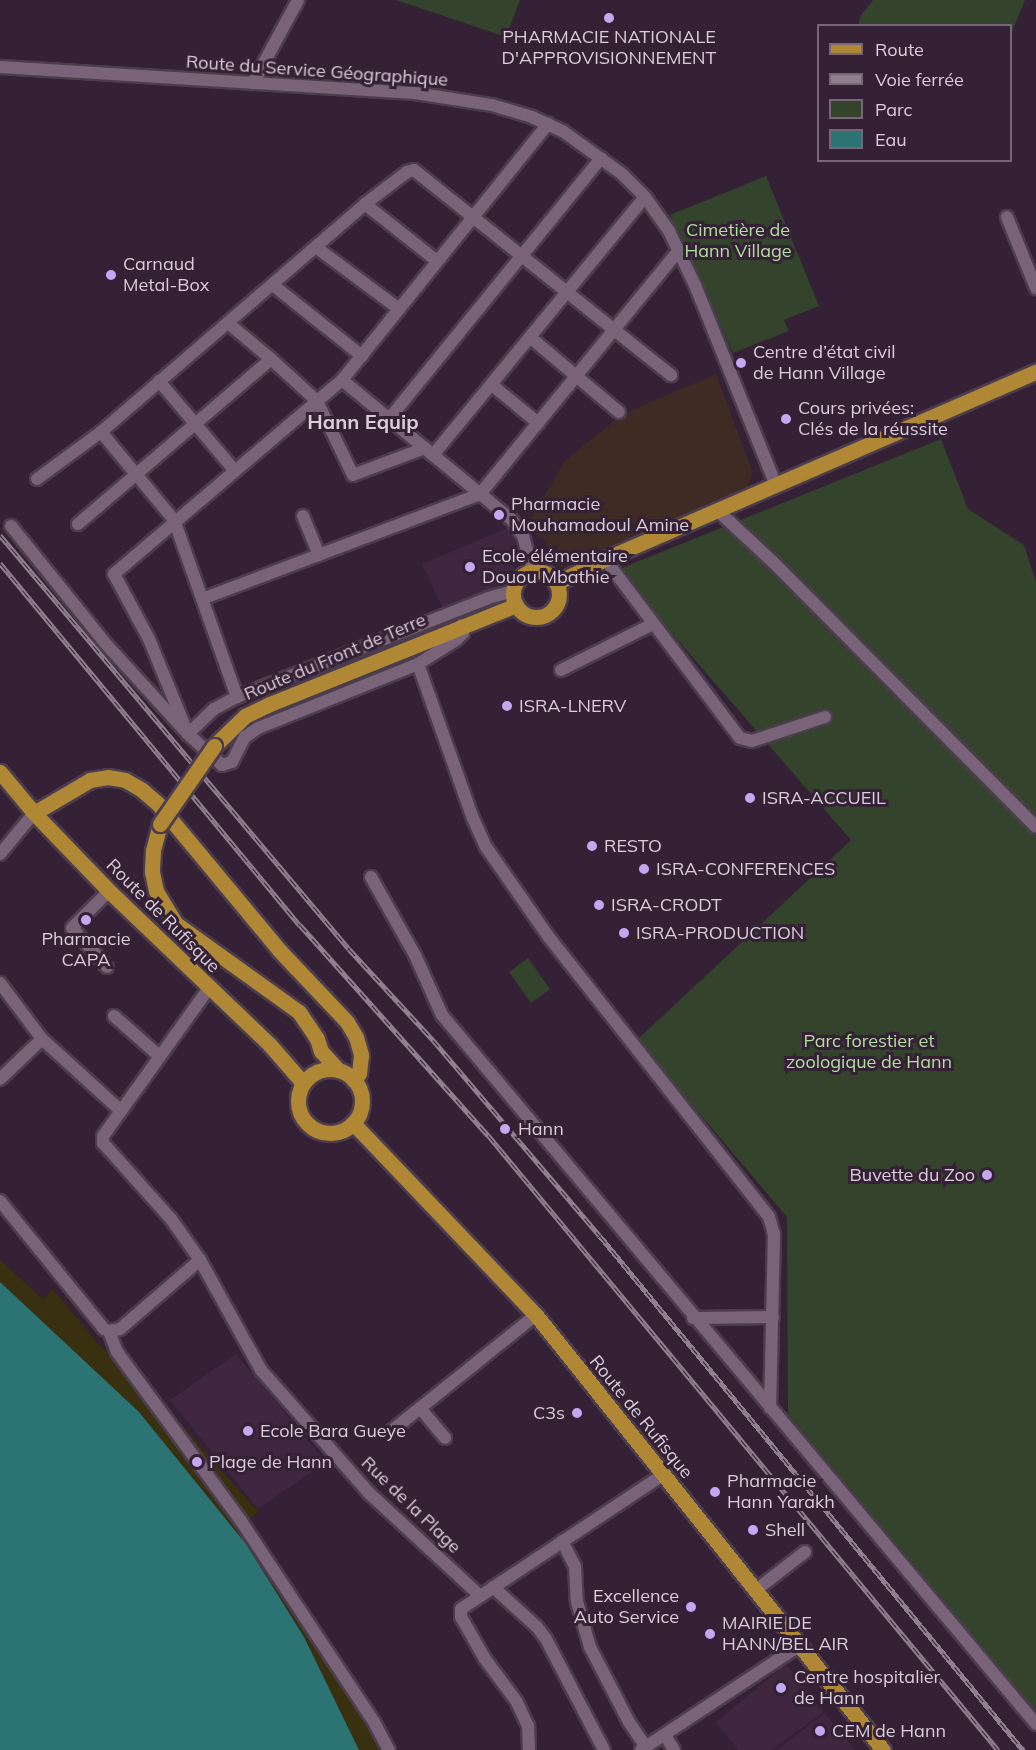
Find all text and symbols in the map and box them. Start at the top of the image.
marker: PHARMACIE NATIONALE D'APPROVISIONNEMENT [602,11,616,25]
legend [817,24,1012,162]
place label: PHARMACIE NATIONALE D'APPROVISIONNEMENT [502,27,716,70]
text: Route [875,38,924,61]
street label: Route du Service Géographique [185,51,449,91]
text: Voie ferrée [875,68,964,91]
text: Parc [875,98,912,121]
text: Eau [875,128,907,151]
park label: Cimetière de Hann Village [684,220,792,262]
place label: Carnaud Metal-Box [123,254,209,296]
marker: Carnaud Metal-Box [104,268,118,282]
place label: Centre d’état civil de Hann Village [753,342,896,385]
marker: Centre d’état civil de Hann Village [734,356,748,370]
place label: Cours privées: Clés de la réussite [798,398,948,440]
district label: Hann Equip [307,409,419,433]
marker: Cours privées: Clés de la réussite [779,412,793,426]
place label: Pharmacie Mouhamadoul Amine [511,494,689,536]
marker: Pharmacie Mouhamadoul Amine [492,508,506,522]
place label: Ecole élémentaire Douou Mbathie [482,546,628,588]
marker: Ecole élémentaire Douou Mbathie [463,560,477,574]
street label: Route du Front de Terre [241,609,429,705]
place label: ISRA-LNERV [519,695,626,717]
marker: ISRA-LNERV [500,699,514,713]
place label: ISRA-ACCUEIL [762,787,886,809]
marker: ISRA-ACCUEIL [743,791,757,805]
place label: RESTO [604,835,662,857]
marker: RESTO [585,839,599,853]
street label: Route de Rufisque [102,855,224,977]
place label: ISRA-CONFERENCES [656,858,835,880]
marker: ISRA-CONFERENCES [637,862,651,876]
place label: ISRA-CRODT [611,894,722,916]
marker: ISRA-CRODT [592,898,606,912]
marker: Pharmacie CAPA [79,913,93,927]
place label: ISRA-PRODUCTION [636,922,804,944]
marker: ISRA-PRODUCTION [617,926,631,940]
place label: Pharmacie CAPA [41,929,131,972]
park label: Parc forestier et zoologique de Hann [786,1031,952,1074]
place label: Hann [518,1118,564,1140]
marker: Hann [496,1120,514,1138]
place label: Buvette du Zoo [850,1164,975,1186]
marker: Buvette du Zoo [980,1168,994,1182]
street label: Route de Rufisque [585,1351,697,1483]
place label: C3s [533,1402,565,1424]
marker: C3s [570,1406,584,1420]
place label: Ecole Bara Gueye [260,1420,406,1442]
marker: Ecole Bara Gueye [241,1424,255,1438]
place label: Plage de Hann [209,1451,332,1473]
street label: Rue de la Plage [357,1452,465,1558]
marker: Plage de Hann [190,1455,204,1469]
place label: Pharmacie Hann Yarakh [727,1471,835,1514]
marker: Pharmacie Hann Yarakh [708,1485,722,1499]
place label: Shell [765,1519,805,1541]
marker: Shell [746,1523,760,1537]
place label: Excellence Auto Service [574,1586,679,1628]
marker: Excellence Auto Service [684,1600,698,1614]
place label: MAIRIE DE HANN/BEL AIR [722,1613,849,1656]
marker: MAIRIE DE HANN/BEL AIR [703,1627,717,1641]
place label: Centre hospitalier de Hann [794,1667,940,1710]
marker: Centre hospitalier de Hann [772,1679,790,1697]
place label: CEM de Hann [832,1720,946,1742]
marker: CEM de Hann [813,1724,827,1738]

